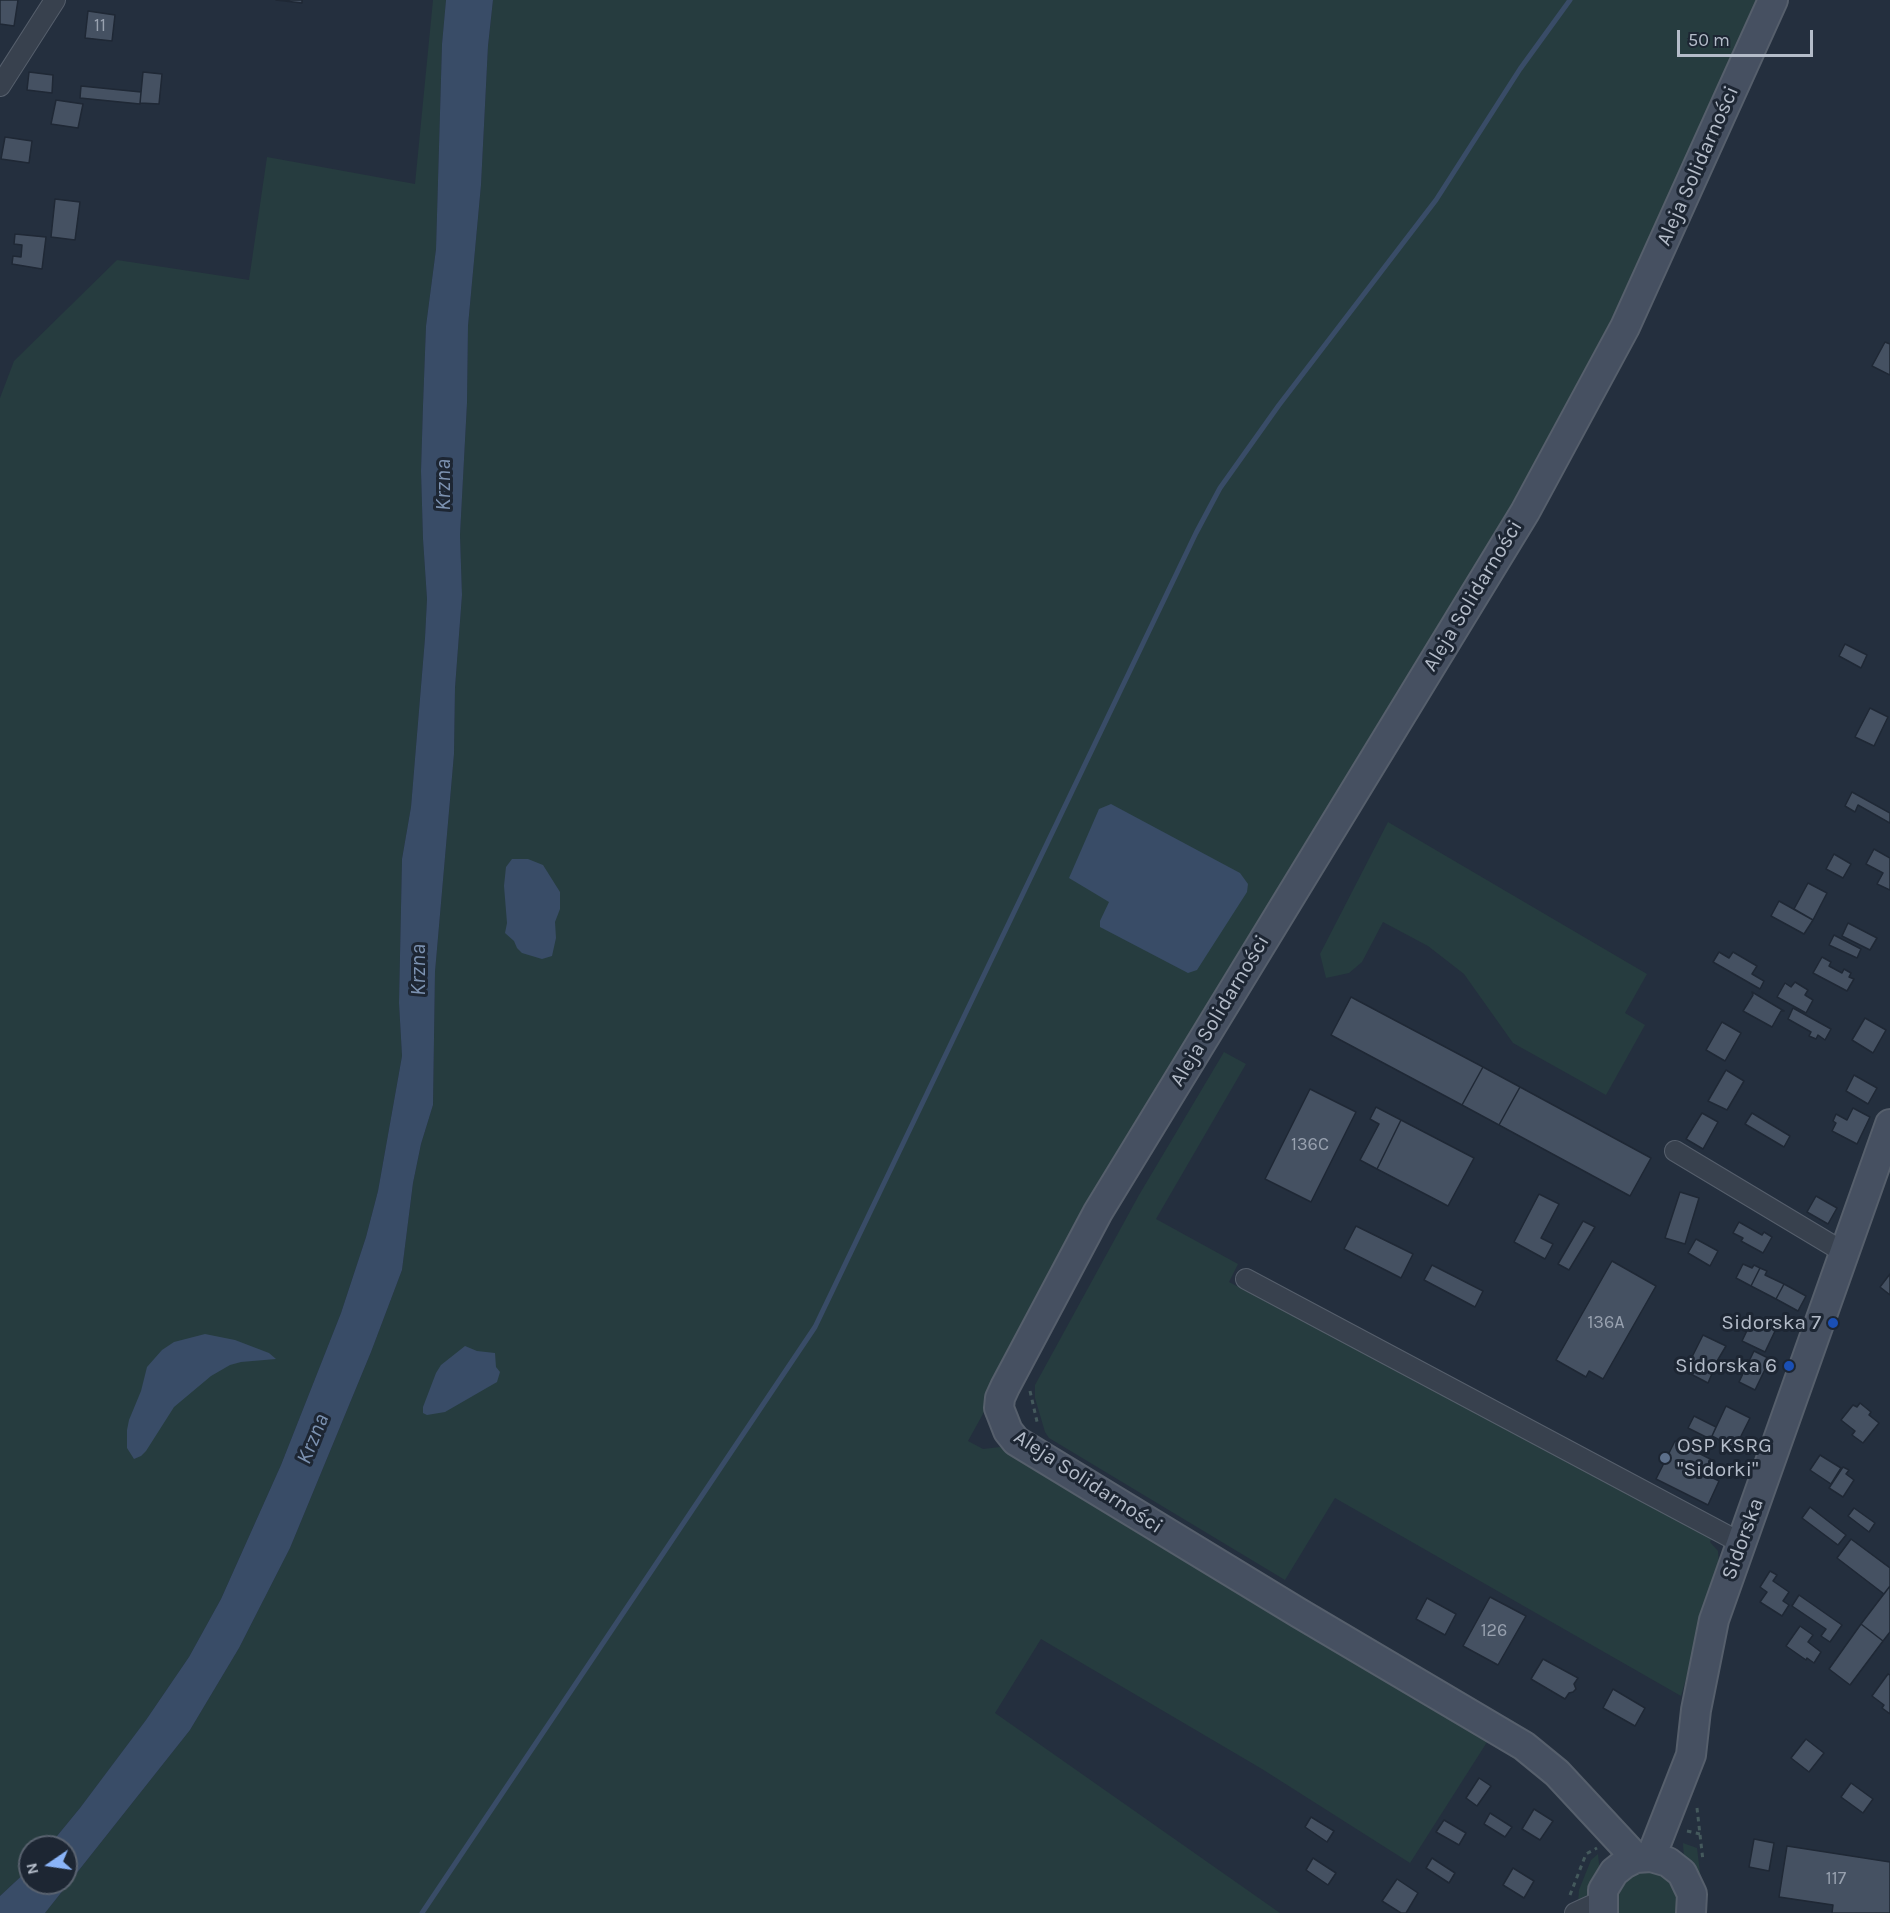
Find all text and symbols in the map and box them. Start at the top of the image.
house number: 11 [94,15,106,37]
scale bar [1680,18,1816,56]
text: 50 m [1688,29,1730,51]
street label: Aleja Solidarności [1652,82,1744,250]
water label: Krzna [431,459,457,511]
street label: Aleja Solidarności [1418,516,1528,676]
street label: Aleja Solidarności [1165,931,1275,1091]
water label: Krzna [406,944,432,996]
house number: 136C [1291,1134,1329,1156]
place label: Sidorska 7 [1721,1310,1821,1336]
house number: 136A [1587,1312,1625,1334]
marker: Sidorska 7 [1826,1316,1840,1330]
place label: Sidorska 6 [1675,1353,1777,1379]
marker: Sidorska 6 [1782,1359,1796,1373]
water label: Krzna [291,1410,335,1468]
street label: Aleja Solidarności [1009,1425,1167,1539]
place label: OSP KSRG "Sidorki" [1677,1433,1772,1483]
marker: OSP KSRG "Sidorki" [1658,1451,1672,1465]
street label: Sidorska [1717,1495,1769,1583]
house number: 126 [1481,1620,1507,1642]
north arrow [18,1835,78,1895]
text: N [21,1861,42,1876]
house number: 117 [1826,1868,1846,1890]

